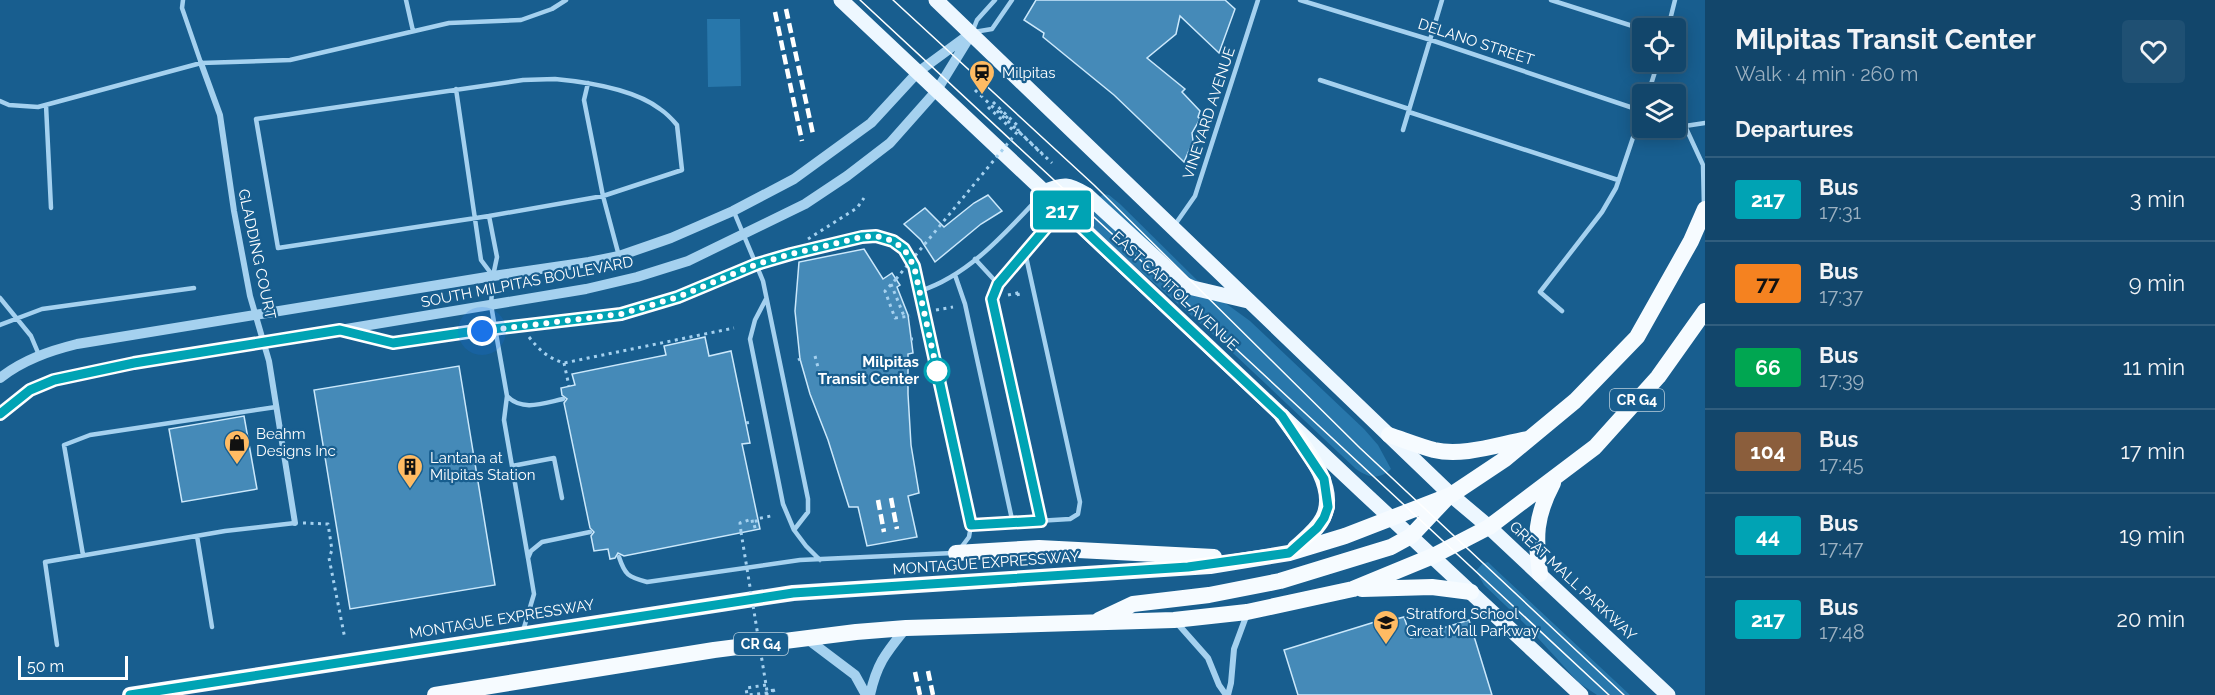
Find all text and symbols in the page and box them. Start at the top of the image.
street label: DELANO STREET [1416,15,1536,69]
map controls [1632,18,1686,138]
button: locate [1632,18,1686,72]
button: heart [2122,20,2185,83]
text: Milpitas Transit Center [1735,23,2036,56]
street label: VINEYARD AVENUE [1179,45,1239,181]
station icon: Milpitas [967,58,997,96]
text: Walk · 4 min · 260 m [1735,62,1918,86]
place label: Milpitas [1002,64,1055,82]
button: layers [1632,84,1686,138]
text: Departures [1735,116,1853,142]
text: Bus [1819,174,1858,200]
text: 3 min [2130,186,2185,212]
street label: GLADDING COURT [234,187,280,321]
text: 217 [1751,187,1785,212]
line badge: 217 [1028,190,1096,230]
text: 217 [1045,198,1079,223]
text: 17:31 [1819,200,1861,224]
street label: EAST CAPITOL AVENUE [1108,228,1242,354]
street label: SOUTH MILPITAS BOULEVARD [419,253,635,311]
text: Bus [1819,258,1858,284]
text: 9 min [2129,270,2185,296]
text: 77 [1756,271,1780,296]
text: 17:37 [1819,284,1863,308]
your location [467,316,497,346]
text: Bus [1819,342,1858,368]
place label: Milpitas Transit Center [818,353,919,388]
text: 11 min [2123,354,2185,380]
text: 66 [1755,355,1781,380]
marker: Milpitas Transit Center [924,358,950,384]
text: 17:39 [1819,368,1864,392]
road number: CR G4 [1610,389,1664,411]
place label: Beahm Designs Inc [256,425,336,460]
text: Bus [1819,426,1858,452]
shop icon: Beahm Designs Inc [222,428,252,466]
text: 17 min [2120,438,2185,464]
text: 104 [1750,439,1786,464]
place label: Lantana at Milpitas Station [430,449,535,484]
building icon: Lantana at Milpitas Station [395,452,425,490]
text: 17:45 [1819,452,1864,476]
text: Bus [1819,510,1858,536]
street label: GREAT MALL PARKWAY [1506,517,1640,645]
text: 19 min [2119,522,2185,548]
text: 44 [1756,523,1780,548]
text: 17:47 [1819,536,1863,560]
street label: MONTAGUE EXPRESSWAY [892,547,1080,579]
text: Bus [1819,594,1858,620]
street label: MONTAGUE EXPRESSWAY [408,595,596,643]
place label: Stratford School Great Mall Parkway [1406,605,1539,640]
text: 20 min [2117,606,2185,632]
text: 217 [1751,607,1785,632]
school or university icon: Stratford School Great Mall Parkway [1371,608,1401,646]
text: 17:48 [1819,620,1865,644]
road number: CR G4 [734,633,788,655]
scale bar [18,653,128,680]
text: 50 m [27,657,64,676]

